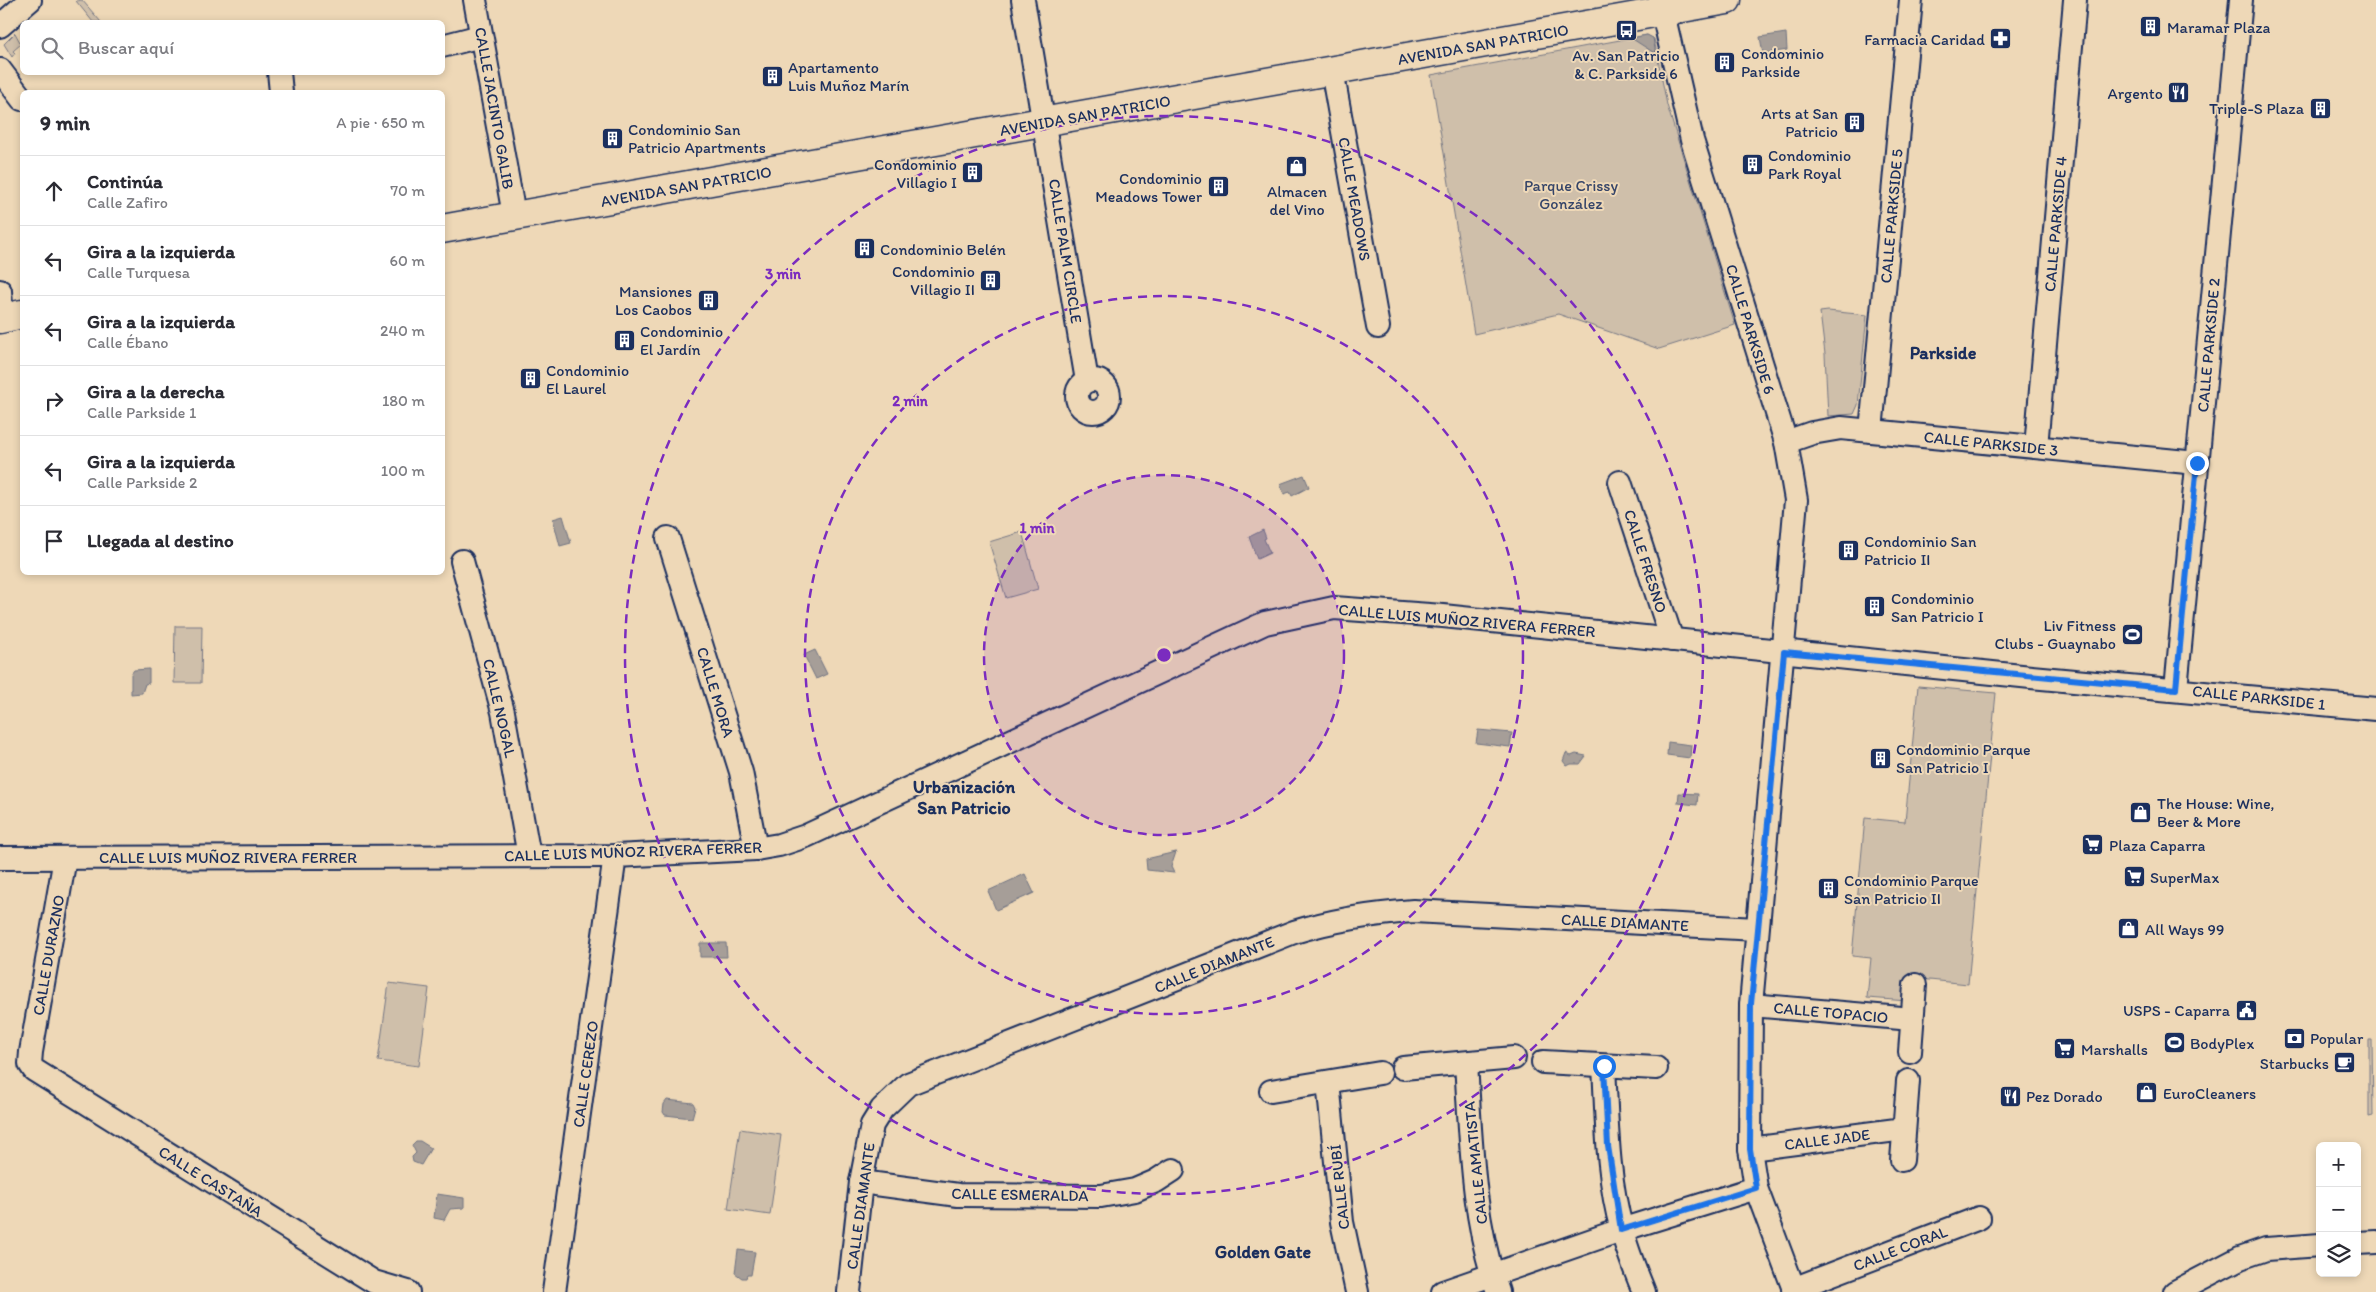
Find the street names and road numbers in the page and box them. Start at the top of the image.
street label: AVENIDA SAN PATRICIO [1396,20,1570,69]
street label: CALLE JACINTO GALIB [471,26,518,191]
street label: AVENIDA SAN PATRICIO [998,91,1172,140]
street label: CALLE MEADOWS [1334,136,1375,262]
street label: CALLE PARKSIDE 5 [1876,148,1907,284]
street label: CALLE PARKSIDE 4 [2040,155,2071,293]
street label: AVENIDA SAN PATRICIO [599,162,773,211]
street label: CALLE PALM CIRCLE [1045,177,1086,325]
street label: CALLE PARKSIDE 6 [1722,262,1779,396]
street label: CALLE PARKSIDE 2 [2193,276,2224,413]
street label: CALLE PARKSIDE 3 [1923,427,2059,460]
street label: CALLE FRESNO [1620,507,1671,615]
street label: CALLE LUIS MUÑOZ RIVERA FERRER [1338,600,1596,641]
street label: CALLE MORA [693,645,738,740]
street label: CALLE NOGAL [479,657,520,759]
street label: CALLE PARKSIDE 1 [2191,681,2327,714]
street label: CALLE LUIS MUÑOZ RIVERA FERRER [504,838,762,865]
street label: CALLE LUIS MUÑOZ RIVERA FERRER [99,848,357,867]
street label: CALLE DURAZNO [29,893,68,1017]
street label: CALLE DIAMANTE [1561,910,1689,935]
street label: CALLE DIAMANTE [1151,932,1277,997]
street label: CALLE TOPACIO [1773,998,1889,1027]
street label: CALLE CEREZO [569,1019,602,1129]
street label: CALLE AMATISTA [1460,1100,1491,1225]
street label: CALLE JADE [1783,1125,1871,1154]
street label: CALLE DIAMANTE [842,1141,879,1271]
street label: CALLE CASTAÑA [155,1142,266,1221]
street label: CALLE RUBÍ [1326,1143,1353,1231]
street label: CALLE ESMERALDA [951,1184,1089,1205]
street label: CALLE CORAL [1850,1222,1950,1275]

